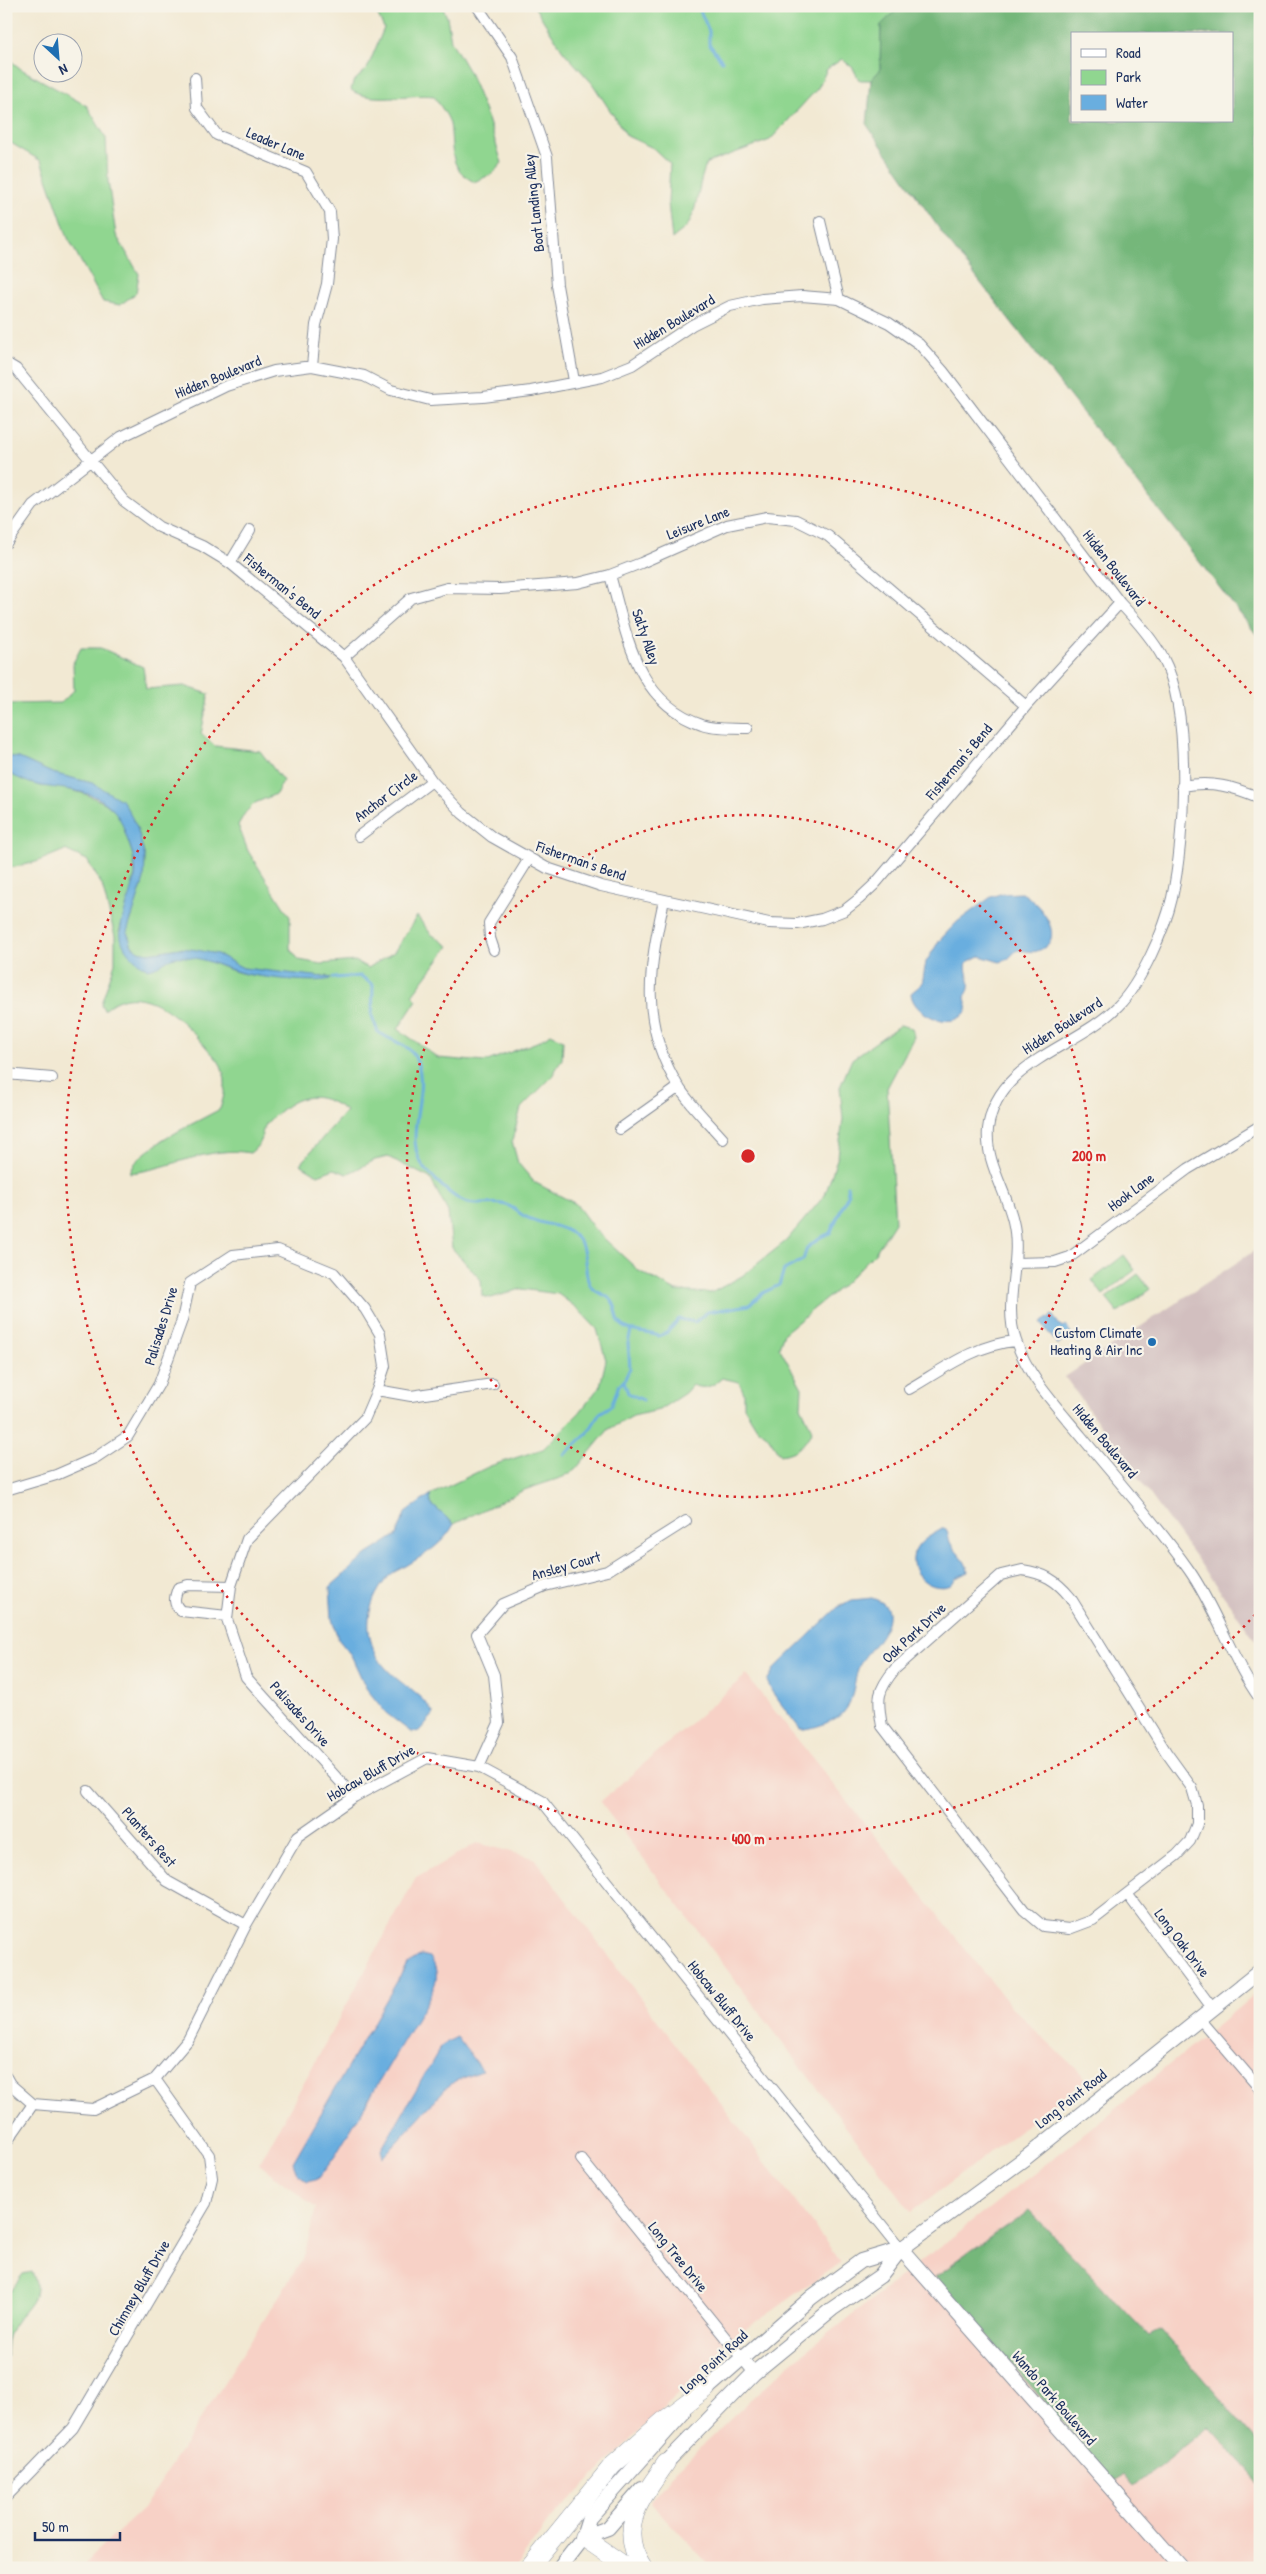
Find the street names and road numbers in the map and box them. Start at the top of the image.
street label: Leader Lane [243,122,309,165]
street label: Boat Landing Alley [518,153,549,253]
street label: Hidden Boulevard [629,289,718,354]
street label: Hidden Boulevard [172,350,264,403]
street label: Leisure Lane [663,500,732,545]
street label: Hidden Boulevard [1078,525,1151,610]
street label: Fisherman's Bend [239,547,325,623]
street label: Salty Alley [627,606,666,668]
street label: Fisherman's Bend [920,719,997,805]
street label: Anchor Circle [350,765,422,826]
street label: Fisherman's Bend [533,835,629,886]
street label: Hidden Boulevard [1018,992,1106,1059]
street label: Hook Lane [1103,1167,1158,1216]
street label: Palisades Drive [139,1284,182,1368]
street label: Hidden Boulevard [1068,1399,1143,1483]
street label: Ansley Court [529,1545,604,1585]
street label: Oak Park Drive [877,1597,950,1668]
street label: Palisades Drive [265,1676,335,1751]
street label: Hobcaw Bluff Drive [323,1739,419,1806]
street label: Planters Rest [117,1802,182,1872]
street label: Long Oak Drive [1150,1904,1215,1981]
street label: Hobcaw Bluff Drive [683,1956,762,2046]
street label: Long Point Road [1031,2064,1111,2133]
street label: Long Tree Drive [643,2217,713,2296]
street label: Chimney Bluff Drive [103,2236,175,2340]
street label: Long Point Road [675,2325,752,2398]
street label: Wando Park Boulevard [1007,2346,1101,2450]

